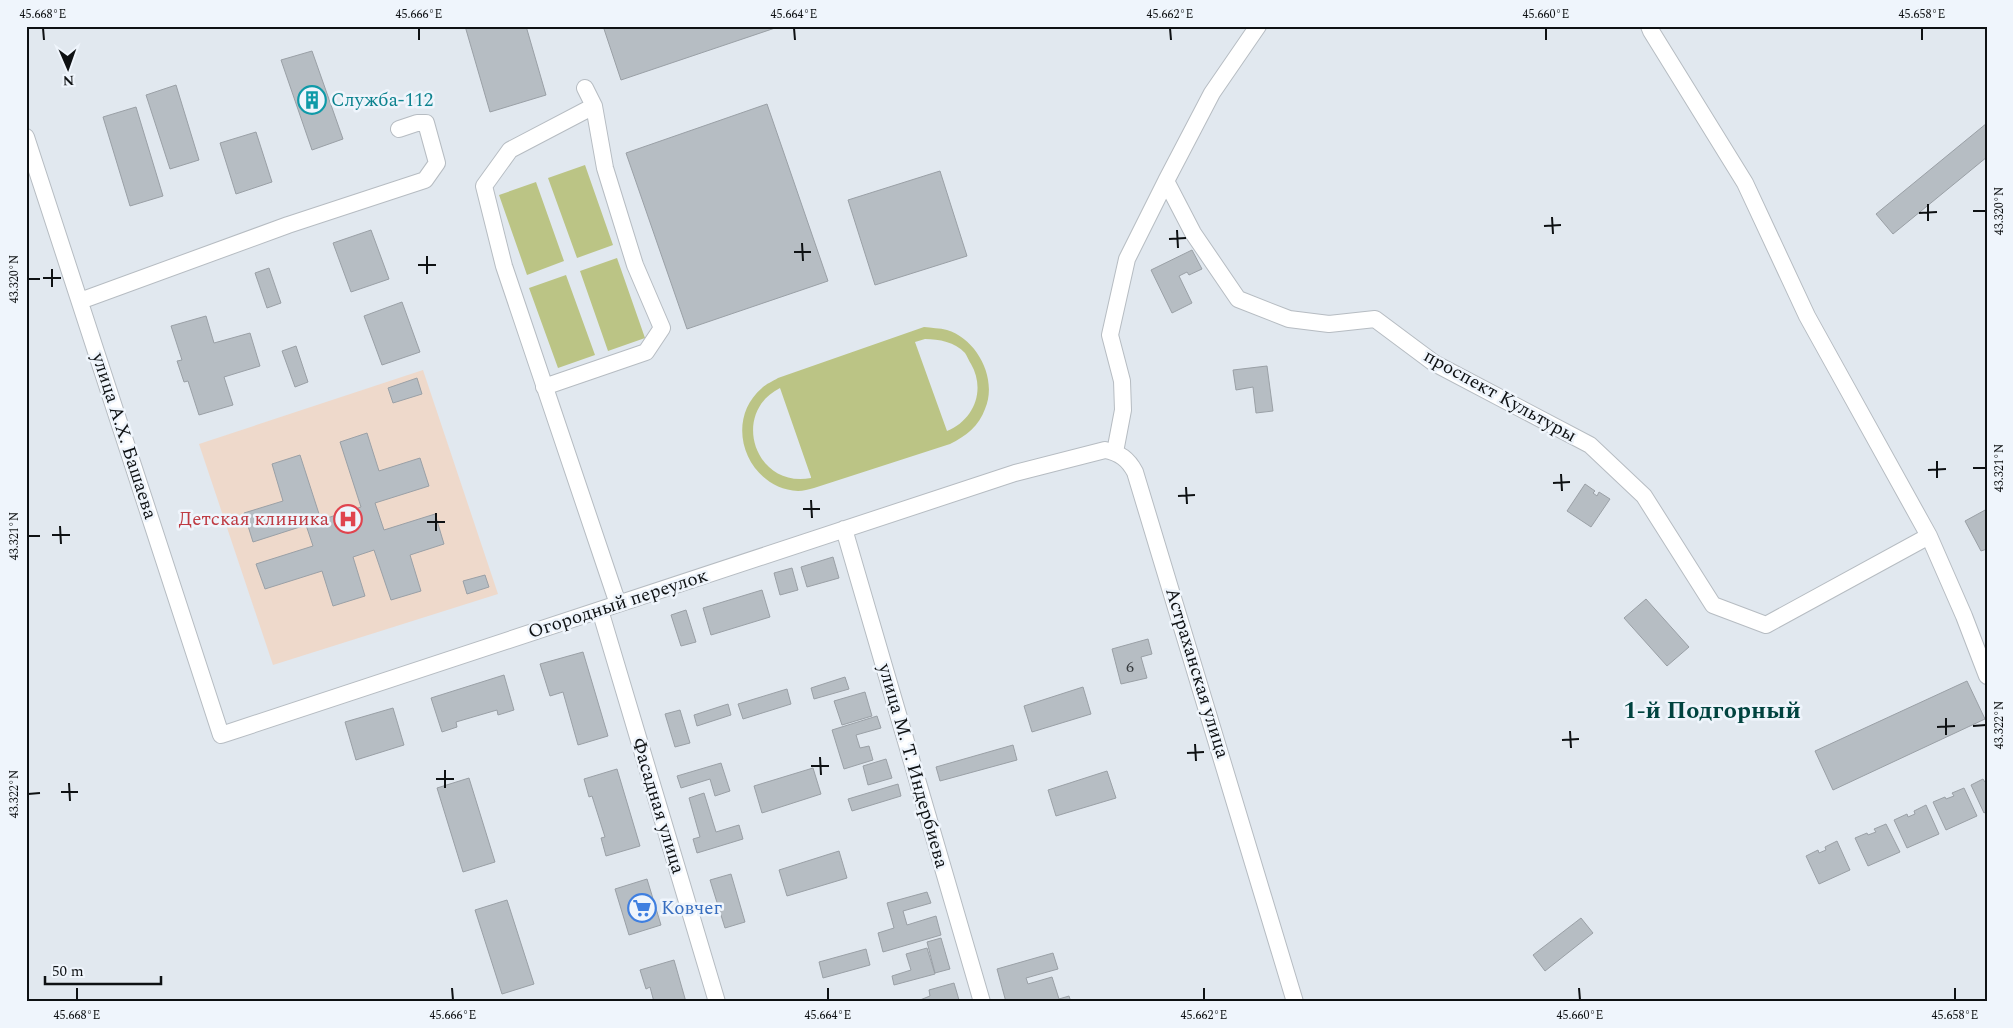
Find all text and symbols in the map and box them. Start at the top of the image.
text: 45.668°E [20,5,66,24]
text: 45.666°E [396,5,442,24]
text: 45.664°E [771,5,817,24]
text: 45.662°E [1147,5,1193,24]
text: 45.660°E [1523,5,1569,24]
text: 45.658°E [1899,5,1945,24]
north arrow [42,42,92,92]
text: N [62,70,75,91]
building icon: Служба-112 [297,85,327,115]
place label: Служба-112 [331,86,433,115]
text: 43.320°N [1990,187,2009,235]
text: 43.320°N [5,255,24,303]
street label: проспект Культуры [1418,342,1582,450]
street label: улица А.Х. Башаева [83,348,165,524]
text: 43.321°N [1990,444,2009,492]
hospital icon: Детская клиника [333,504,363,534]
place label: Детская клиника [179,505,330,534]
text: 43.321°N [5,512,24,560]
street label: Огородный переулок [524,561,712,647]
street label: Астраханская улица [1157,584,1237,763]
house number: 6 [1126,655,1134,679]
street label: улица М. Т. Индербиева [870,659,956,872]
district label: 1-й Подгорный [1623,693,1801,729]
text: 43.322°N [1990,701,2009,749]
street label: Фасадная улица [624,734,693,878]
text: 43.322°N [5,770,24,818]
supermarket icon: Ковчег [627,893,657,923]
place label: Ковчег [661,894,723,923]
scale bar [45,953,161,985]
text: 50 m [52,960,84,983]
text: 45.668°E [54,1006,100,1025]
text: 45.666°E [430,1006,476,1025]
text: 45.664°E [805,1006,851,1025]
text: 45.662°E [1181,1006,1227,1025]
text: 45.660°E [1557,1006,1603,1025]
text: 45.658°E [1932,1006,1978,1025]

